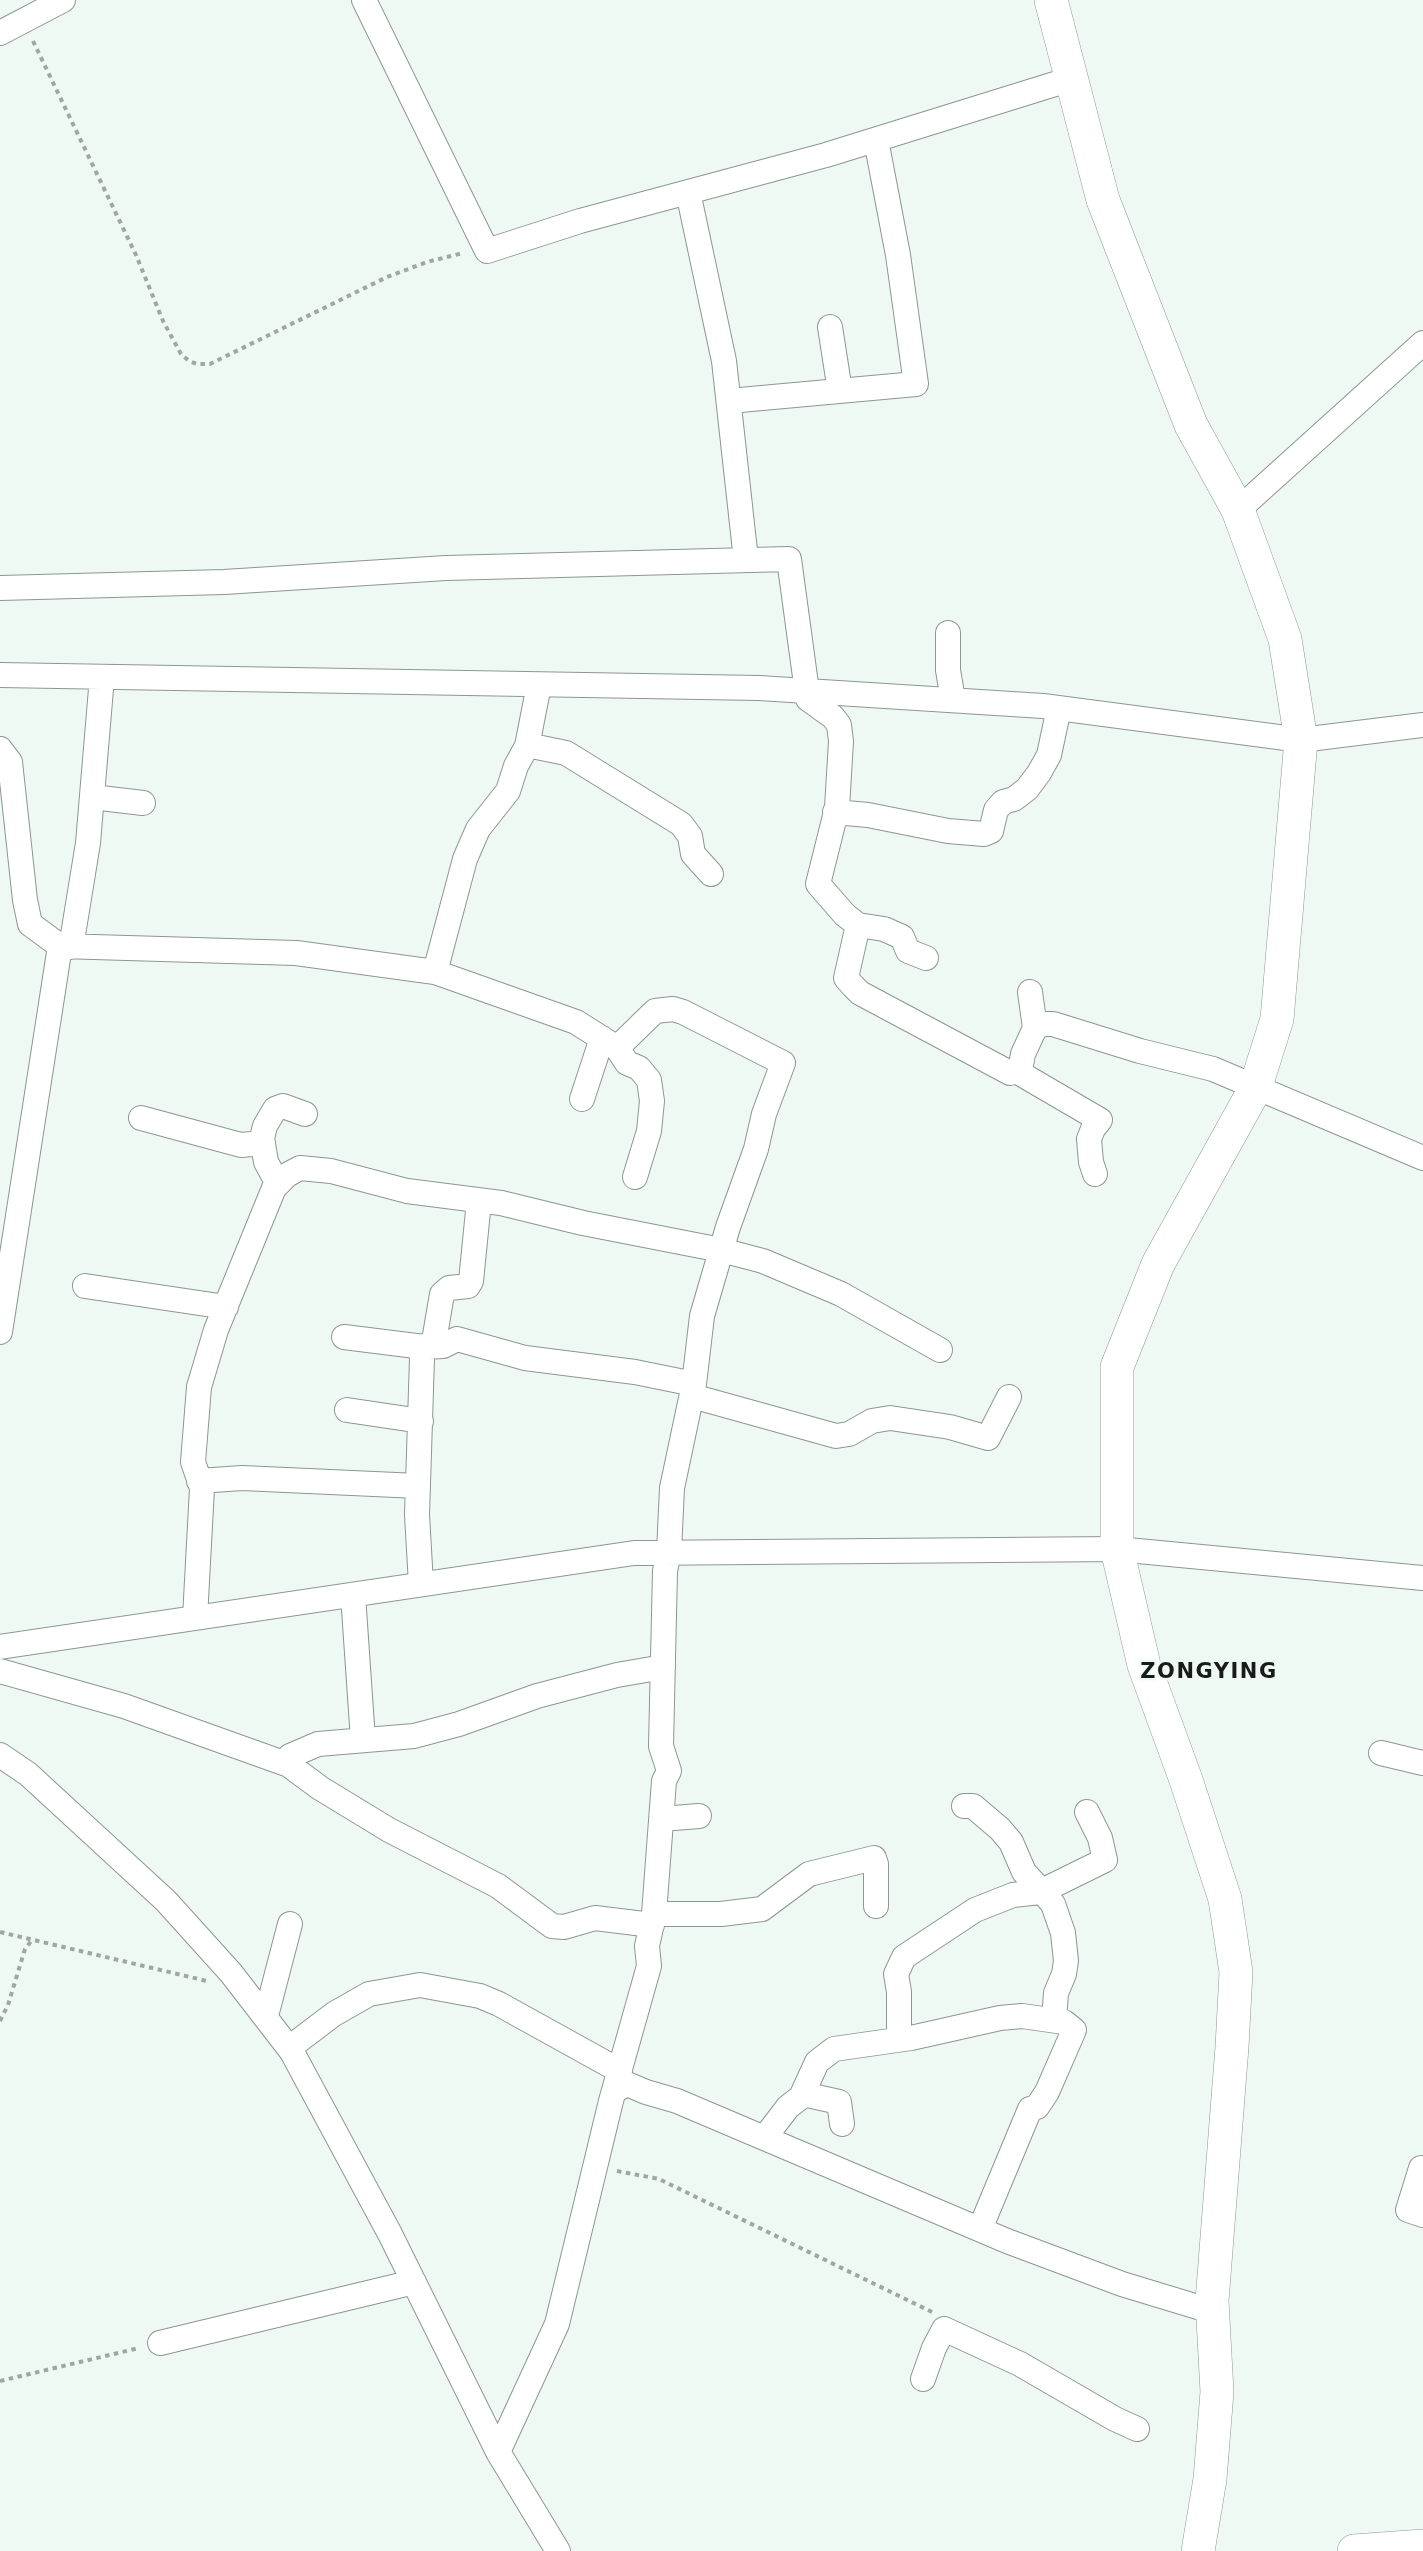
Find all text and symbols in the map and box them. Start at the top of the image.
district label: ZONGYING [1140,1660,1278,1686]

